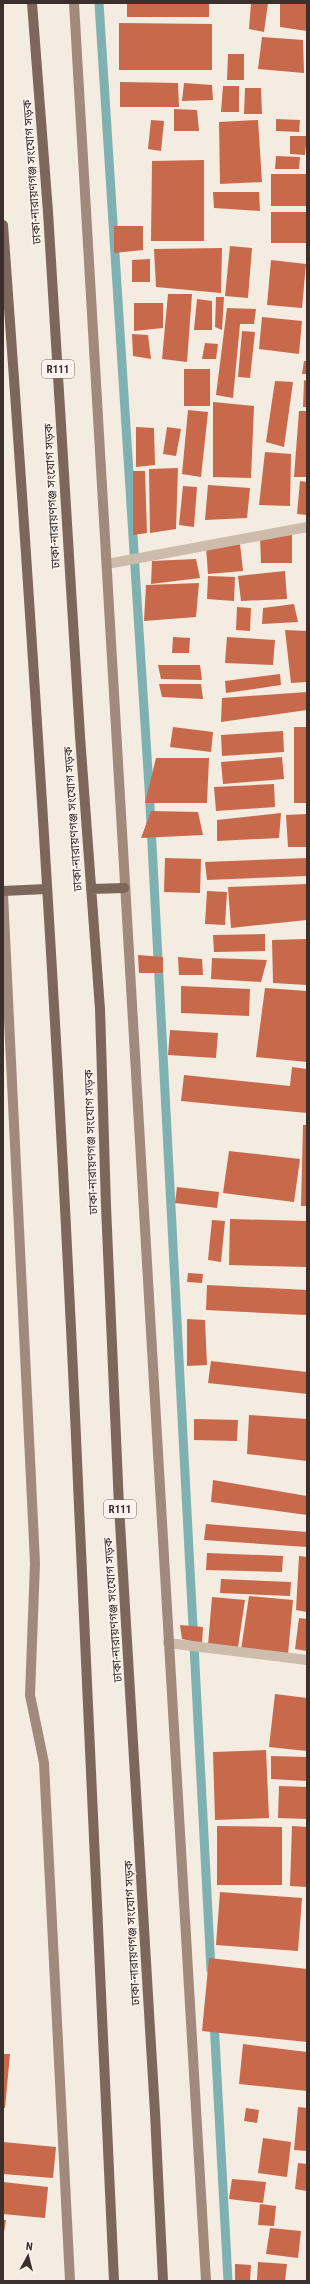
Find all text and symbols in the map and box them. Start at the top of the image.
street label: ঢাকা-নারায়ণগঞ্জ সংযোগ সড়ক [20,99,44,246]
road number: R111 [42,360,74,378]
street label: ঢাকা-নারায়ণগঞ্জ সংযোগ সড়ক [41,423,63,570]
street label: ঢাকা-নারায়ণগঞ্জ সংযোগ সড়ক [61,746,85,893]
street label: ঢাকা-নারায়ণগঞ্জ সংযোগ সড়ক [81,1069,101,1216]
road number: R111 [104,1500,136,1518]
street label: ঢাকা-নারায়ণগঞ্জ সংযোগ সড়ক [101,1537,125,1684]
street label: ঢাকা-নারায়ণগঞ্জ সংযোগ সড়ক [121,1860,143,2007]
north arrow [8,2236,48,2276]
text: N [25,2240,34,2253]

